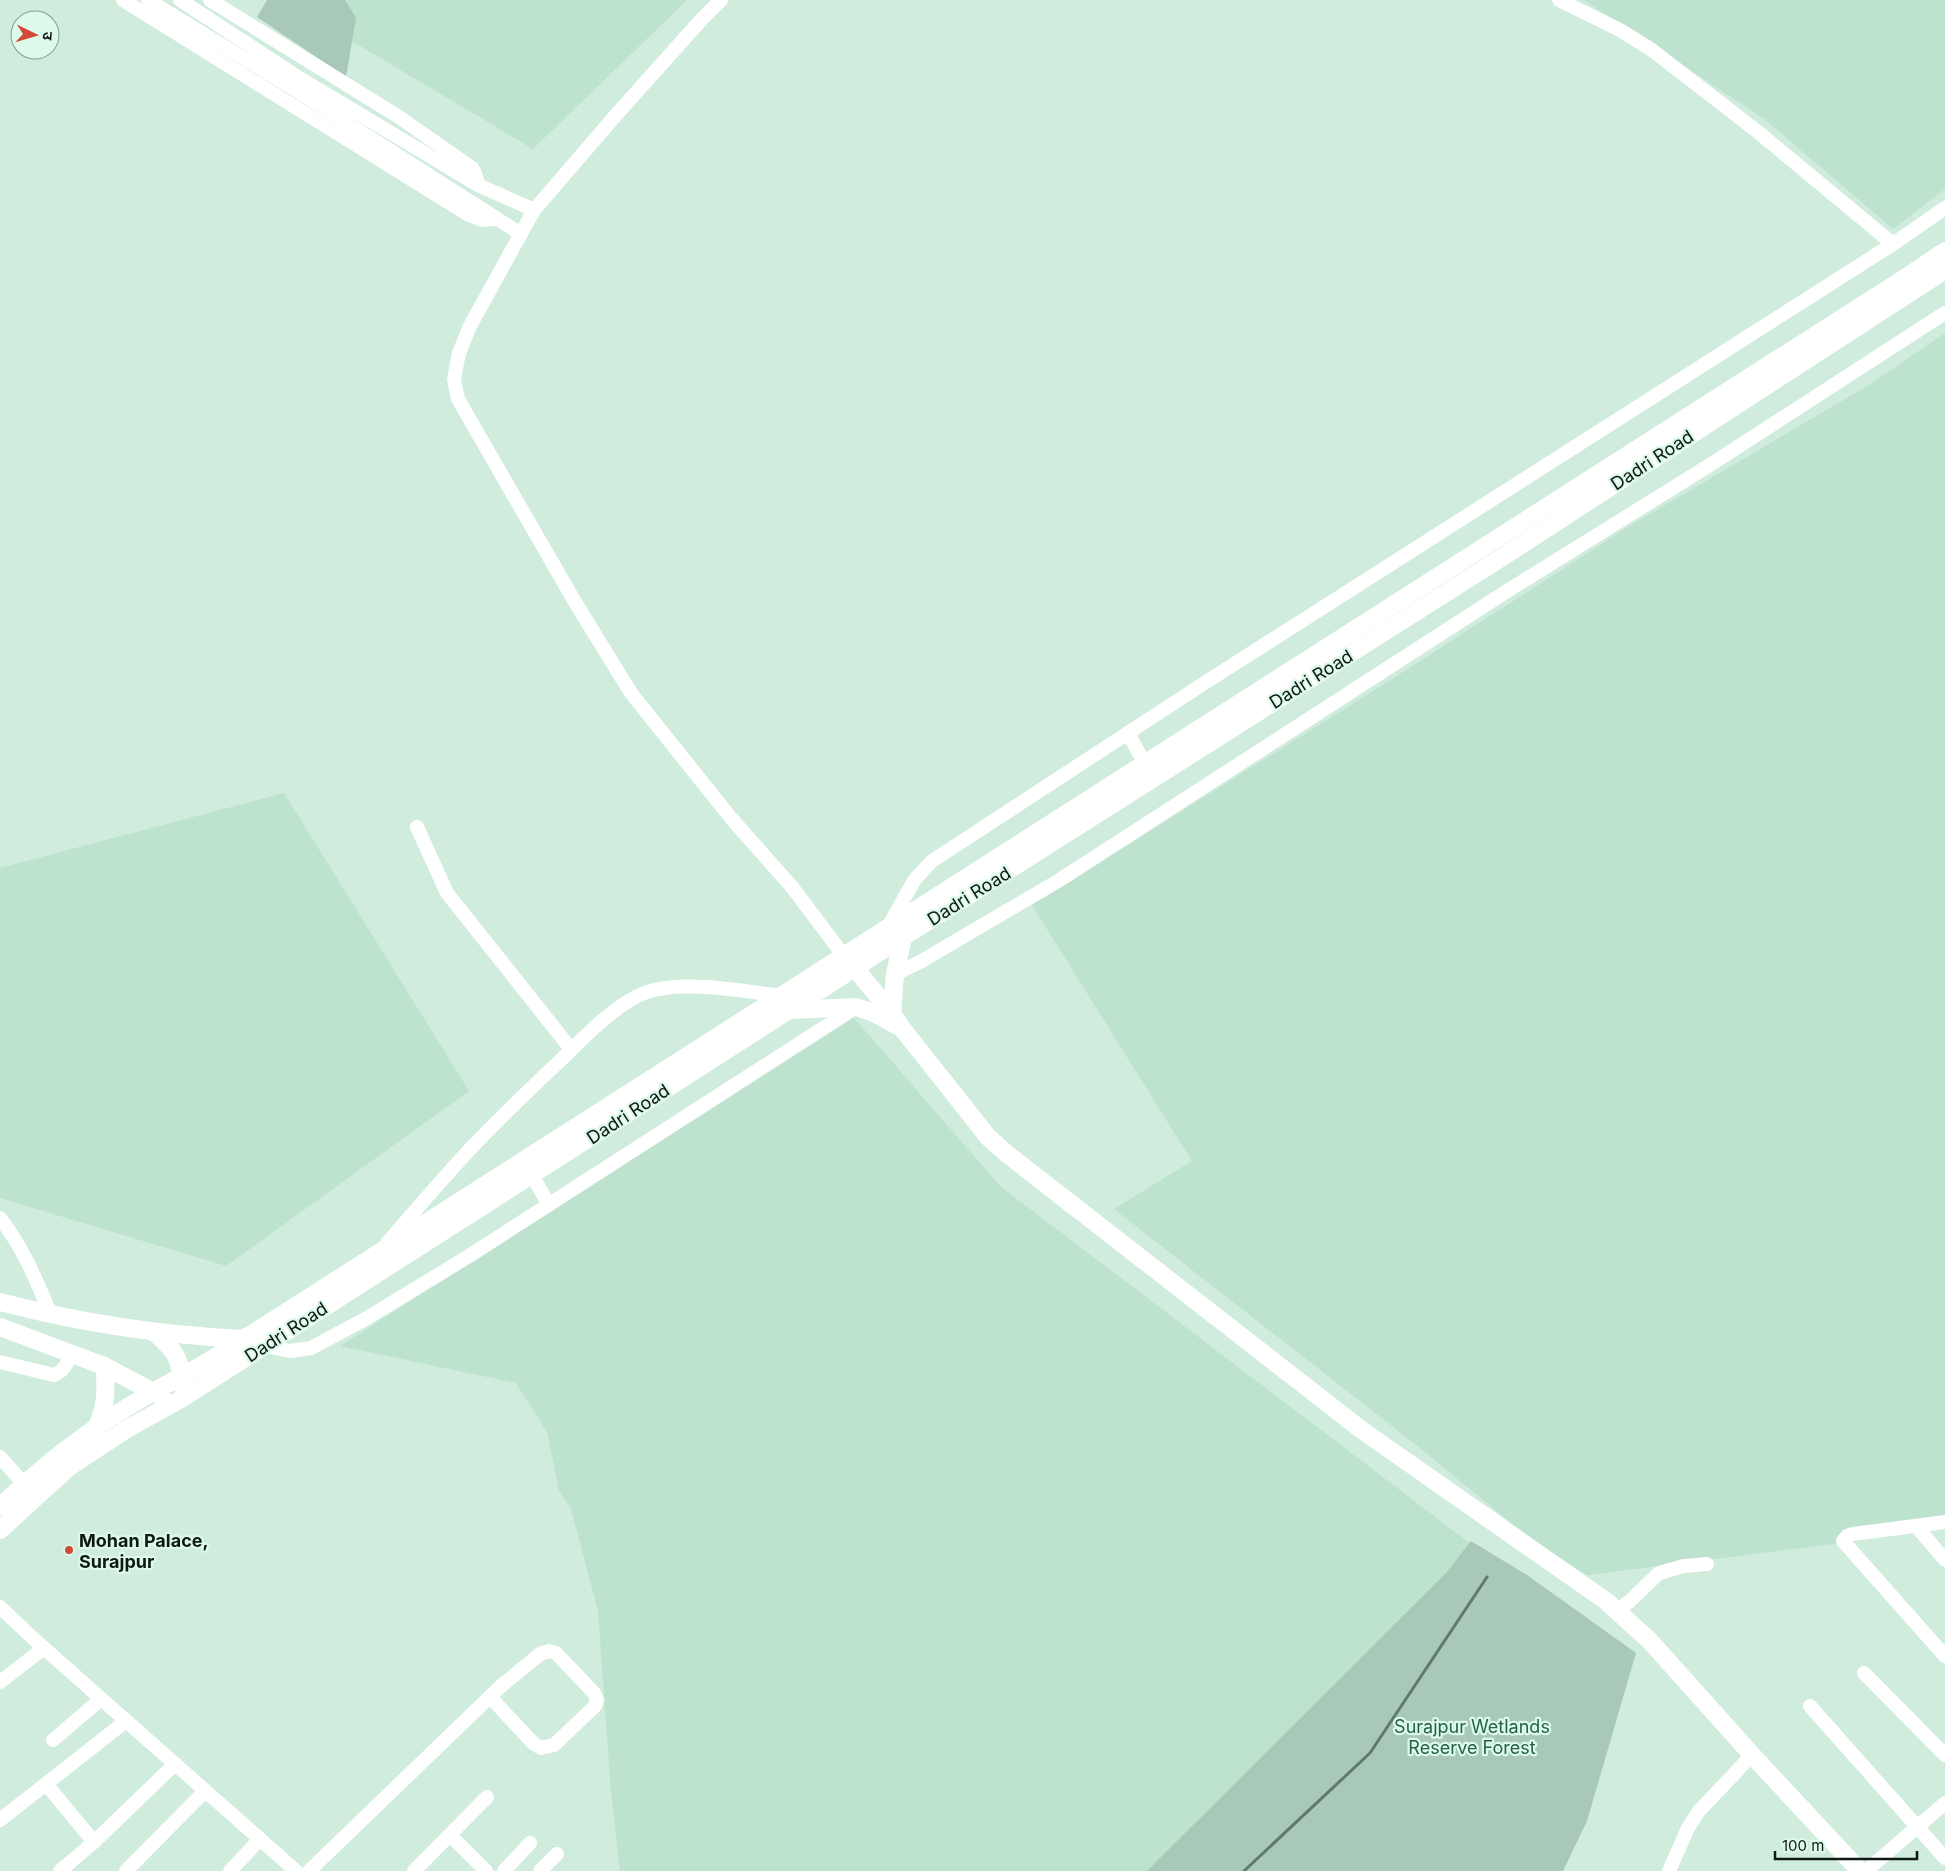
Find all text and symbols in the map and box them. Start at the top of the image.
north arrow [10,10,60,60]
text: उ [40,31,57,42]
street label: Dadri Road [1607,426,1697,494]
street label: Dadri Road [1266,645,1356,713]
street label: Dadri Road [924,862,1014,930]
street label: Dadri Road [583,1080,673,1148]
street label: Dadri Road [241,1298,331,1366]
place label: Mohan Palace, Surajpur [79,1530,208,1572]
marker: Mohan Palace, Surajpur [63,1544,75,1556]
park label: Surajpur Wetlands Reserve Forest [1394,1716,1550,1758]
scale bar [1775,1828,1918,1860]
text: 100 m [1782,1836,1824,1855]

